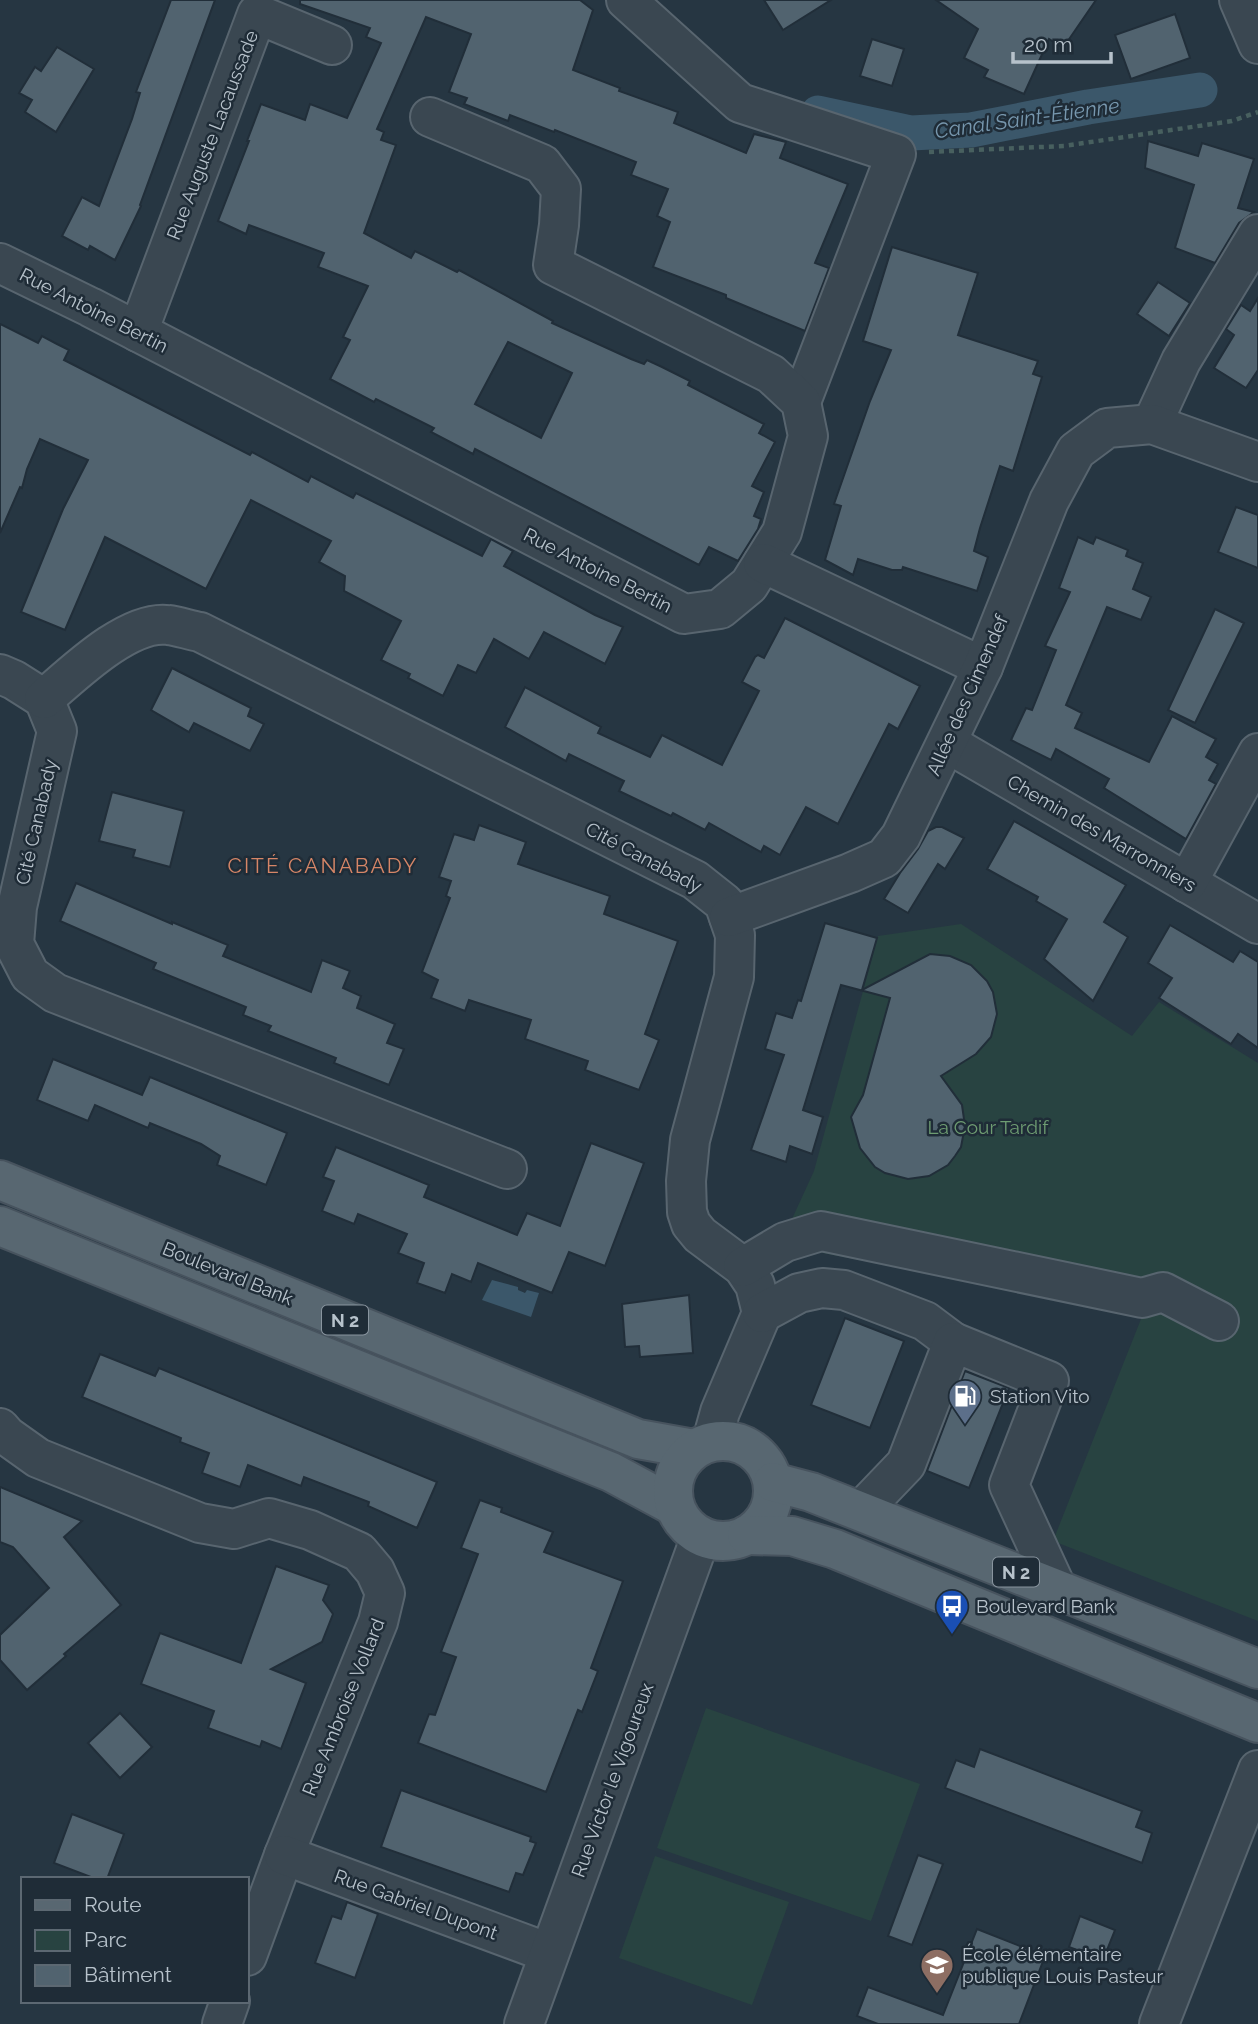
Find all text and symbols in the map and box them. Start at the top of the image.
scale bar [1013,21,1111,65]
street label: Rue Auguste Lacaussade [162,27,262,243]
text: 20 m [1024,32,1072,57]
water label: Canal Saint-Étienne [933,93,1121,143]
street label: Rue Antoine Bertin [16,263,172,357]
street label: Rue Antoine Bertin [520,523,676,617]
street label: Allée des Cimendef [922,611,1013,779]
street label: Cité Canabady [11,757,61,887]
street label: Chemin des Marronniers [1004,770,1200,896]
street label: Cité Canabady [582,817,706,897]
district label: CITÉ CANABADY [228,853,419,878]
park label: La Cour Tardif [927,1116,1049,1138]
street label: Boulevard Bank [160,1237,296,1309]
road number: N 2 [322,1306,368,1335]
fuel station icon: Station Vito [946,1377,984,1426]
place label: Station Vito [990,1385,1090,1407]
road number: N 2 [993,1558,1039,1587]
bus stop icon: Boulevard Bank [933,1587,971,1636]
place label: Boulevard Bank [976,1595,1115,1617]
street label: Rue Ambroise Vollard [297,1615,389,1799]
street label: Rue Victor le Vigoureux [567,1679,658,1880]
street label: Rue Gabriel Dupont [331,1864,501,1944]
legend [21,1877,248,2003]
text: Route [84,1892,142,1917]
text: Parc [84,1927,127,1952]
place label: École élémentaire publique Louis Pasteur [962,1943,1164,1987]
school or university icon: École élémentaire publique Louis Pasteur [918,1946,956,1995]
text: Bâtiment [84,1962,172,1987]

